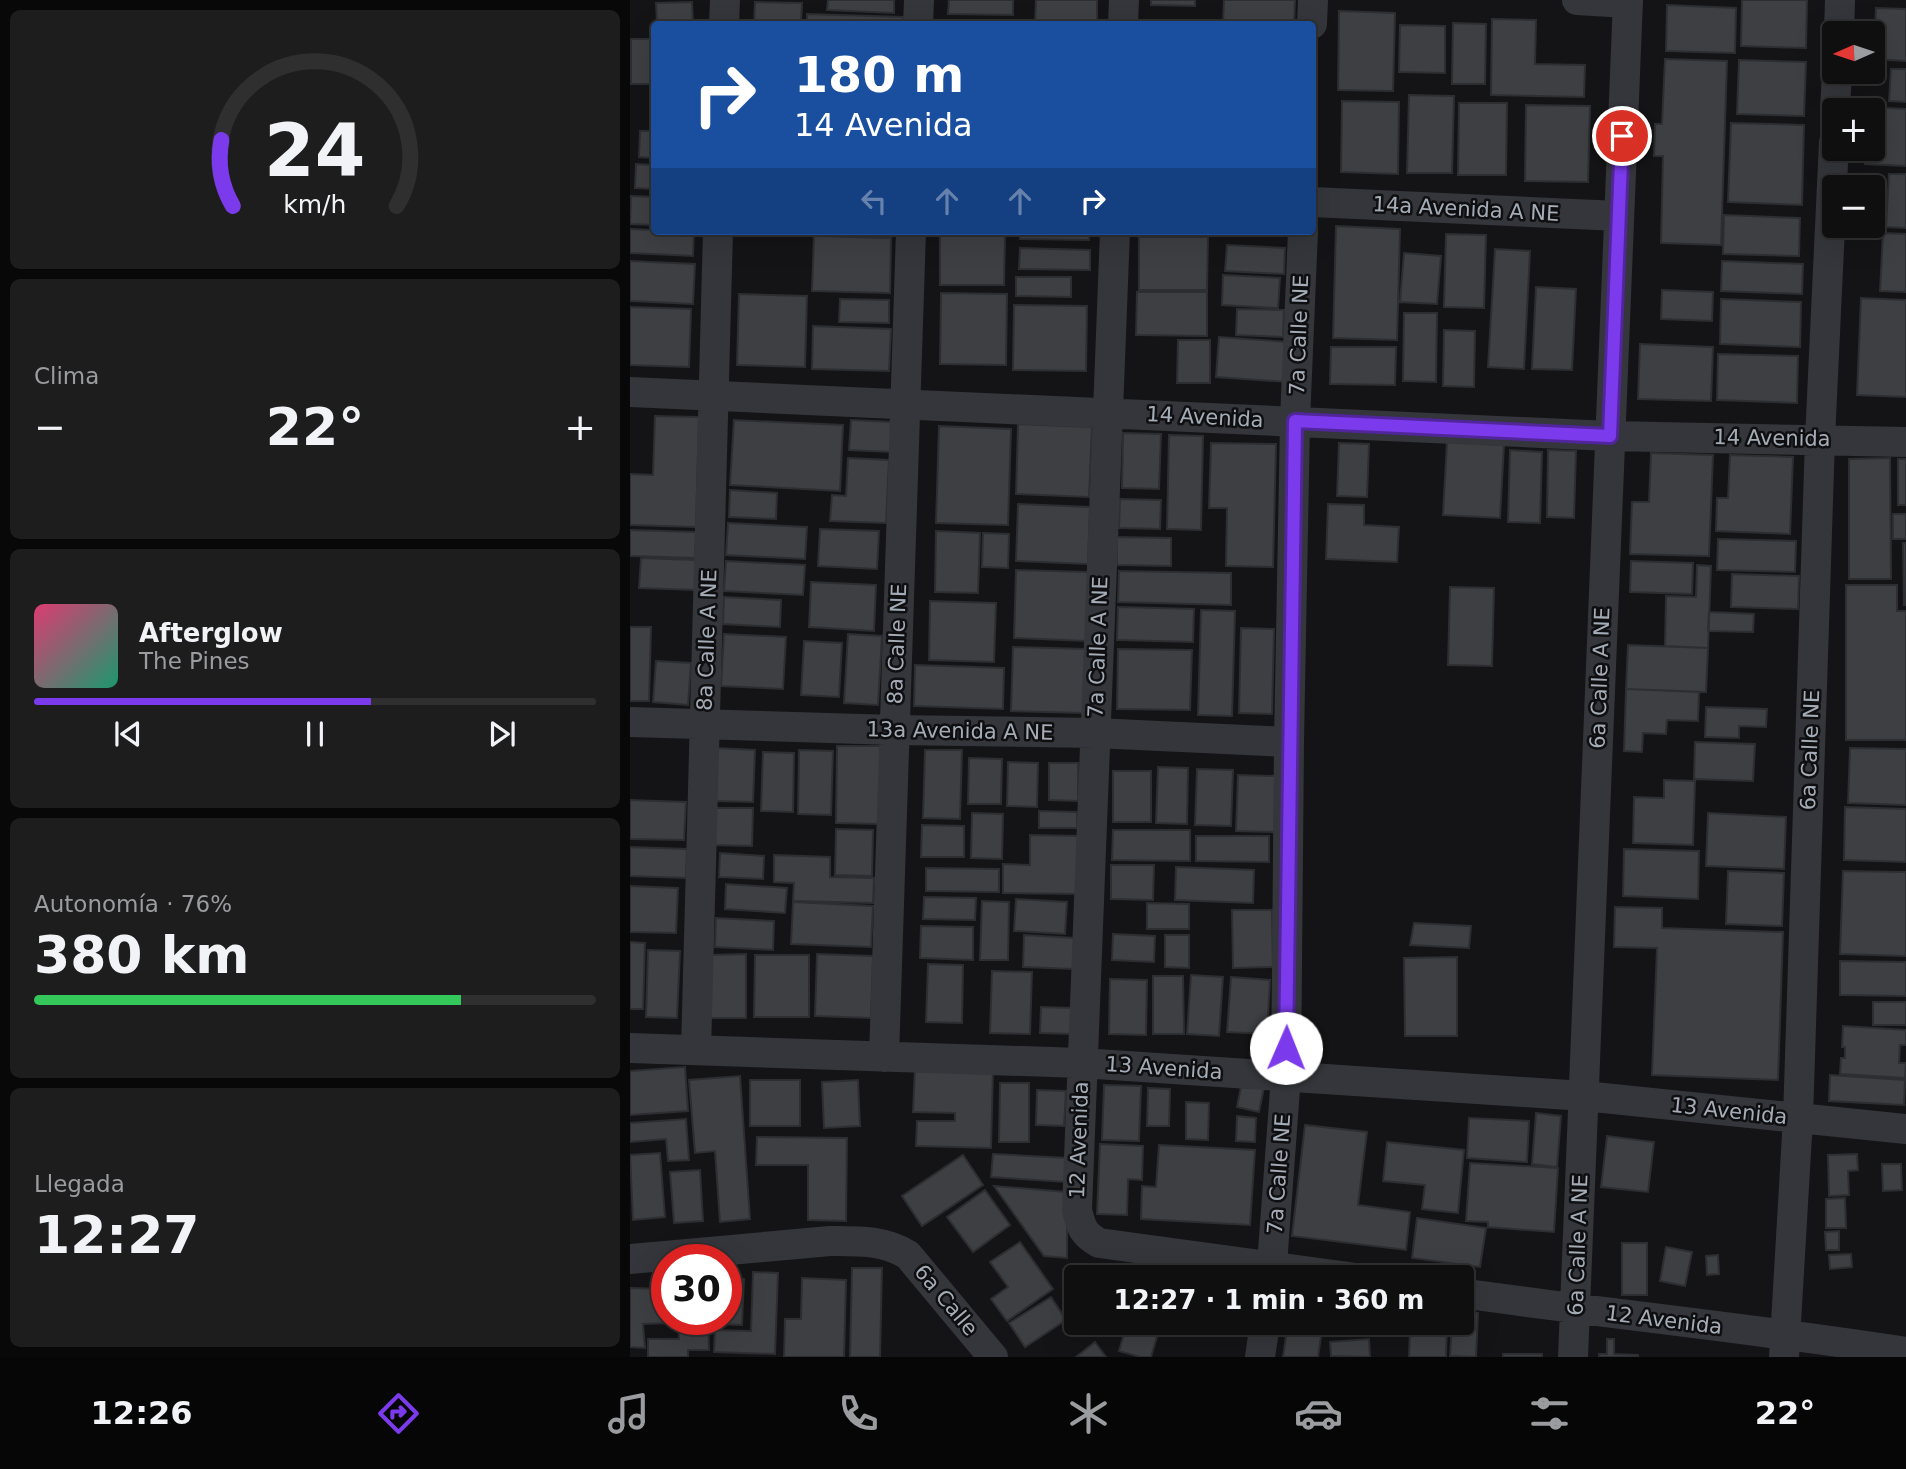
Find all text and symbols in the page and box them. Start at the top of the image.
north arrow [1822,21,1885,84]
map controls [1822,21,1885,238]
text: 180 m [794,47,964,104]
icon: right [679,49,770,140]
button: + [1822,98,1885,161]
text: 14 Avenida [794,106,973,144]
pin [1592,106,1652,166]
text: 24 [264,108,366,193]
icon: arrive [1603,117,1641,155]
button: − [1822,175,1885,238]
icon: left [855,182,893,220]
icon: ahead [928,182,966,220]
icon: ahead [1001,182,1039,220]
icon: right [1074,182,1112,220]
text: km/h [283,190,347,219]
street label: 14a Avenida A NE [1372,192,1560,226]
street label: 7a Calle NE [1285,274,1313,396]
text: Clima [34,363,99,389]
text: 22° [266,397,364,457]
street label: 14 Avenida [1146,402,1264,432]
text: − [34,405,66,449]
text: + [564,405,596,449]
street label: 14 Avenida [1713,425,1831,451]
street label: 8a Calle A NE [693,569,721,711]
street label: 7a Calle A NE [1084,576,1112,718]
street label: 8a Calle NE [883,583,911,705]
street label: 6a Calle A NE [1586,607,1614,749]
text: Afterglow [139,618,283,648]
text: The Pines [139,648,250,674]
street label: 6a Calle NE [1796,689,1824,811]
icon: previous [109,715,147,753]
icon: pause [296,715,334,753]
icon: next [483,715,521,753]
street label: 13a Avenida A NE [866,717,1054,745]
text: Autonomía · 76% [34,891,232,917]
text: 380 km [34,925,249,985]
position arrow [1249,1011,1323,1085]
street label: 13 Avenida [1105,1052,1223,1084]
street label: 12 Avenida [1065,1081,1093,1199]
street label: 13 Avenida [1669,1093,1789,1129]
street label: 7a Calle NE [1263,1113,1295,1235]
text: Llegada [34,1171,125,1197]
street label: 6a Calle A NE [1564,1174,1592,1316]
text: 12:27 [34,1205,200,1265]
speed limit sign: 30 [651,1244,742,1335]
street label: 6a Calle [909,1260,983,1340]
text: 12:27 · 1 min · 360 m [1114,1285,1424,1315]
street label: 12 Avenida [1604,1301,1724,1339]
icon: directions [374,1389,423,1438]
icon: music [604,1389,653,1438]
icon: phone [834,1389,883,1438]
icon: climate [1064,1389,1113,1438]
icon: car [1294,1389,1343,1438]
icon: filters [1525,1389,1574,1438]
text: 12:26 [91,1394,192,1432]
text: 22° [1755,1394,1815,1432]

